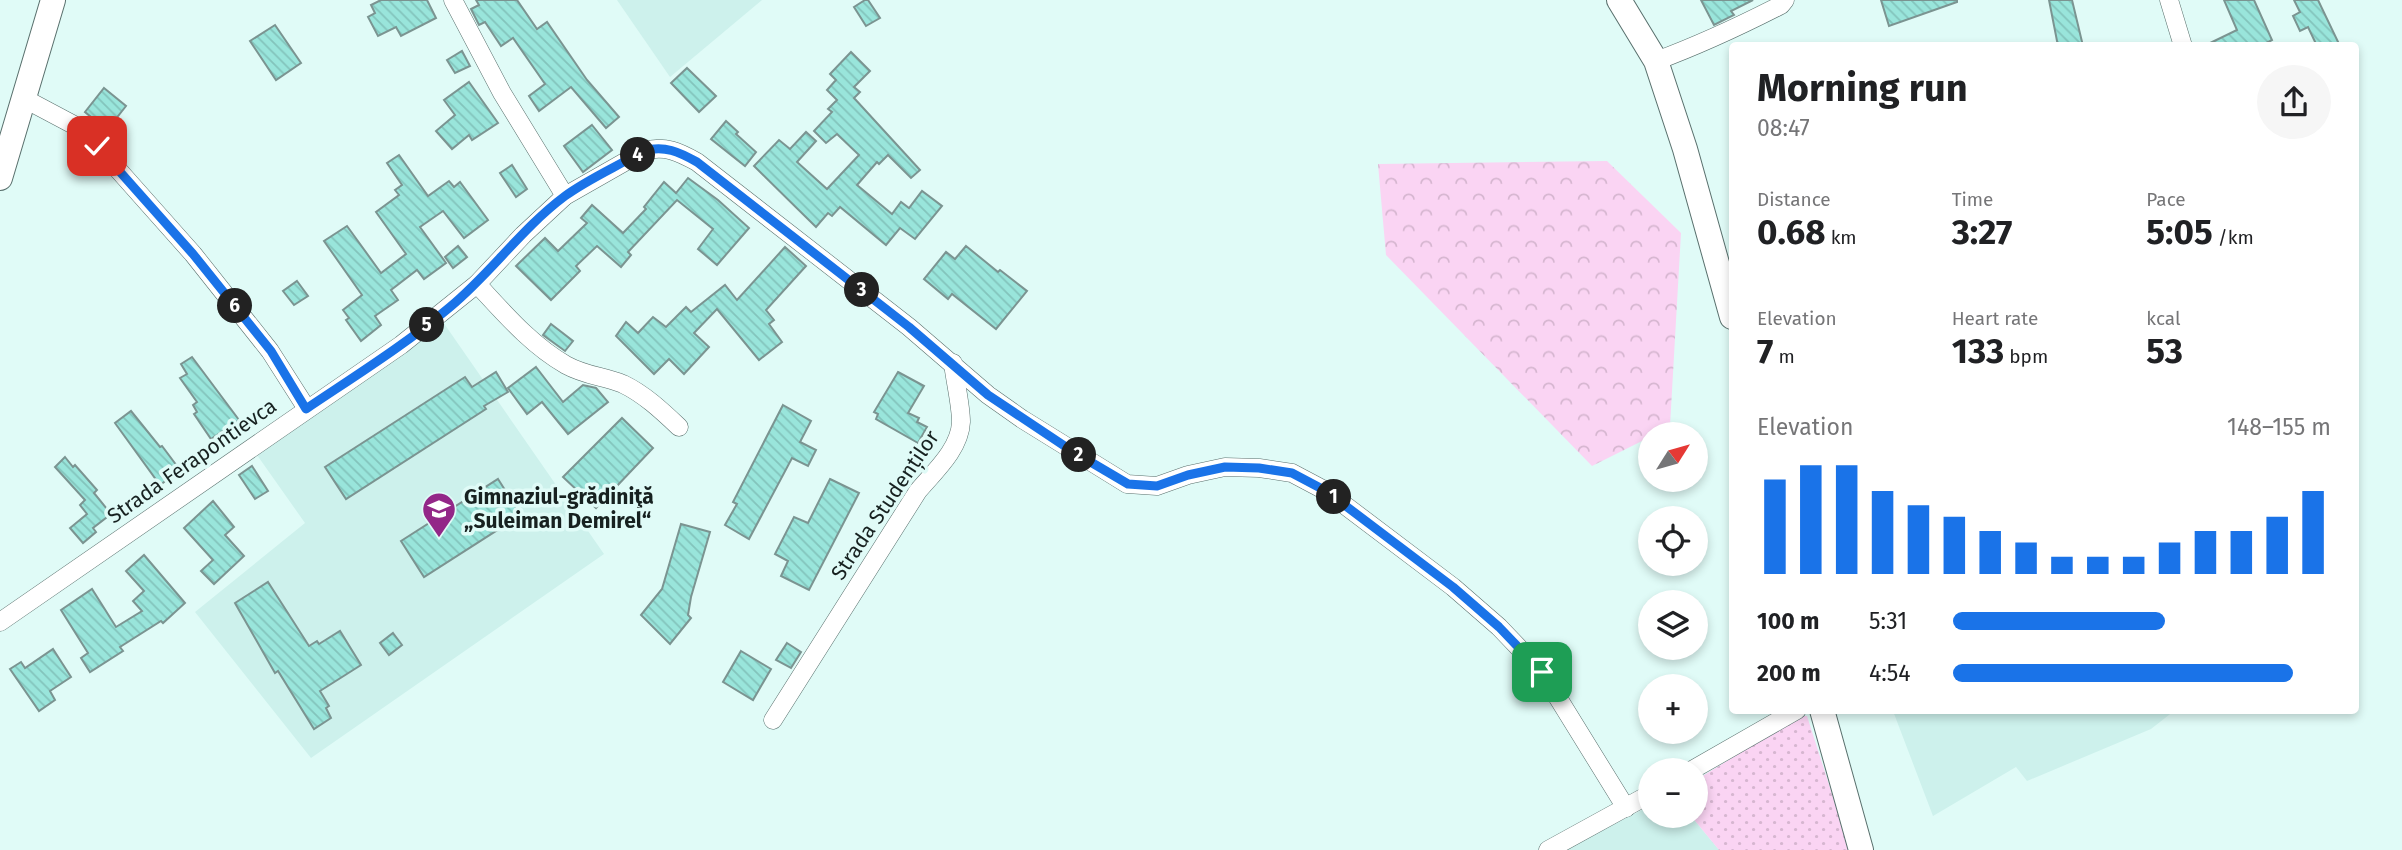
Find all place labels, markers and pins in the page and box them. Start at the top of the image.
pin [67,116,127,176]
pin: 4 [620,138,656,172]
pin: 3 [844,272,880,308]
pin: 6 [218,288,252,324]
pin: 5 [410,308,444,342]
pin: 2 [1062,438,1096,472]
pin: 1 [1316,480,1352,514]
place label: Gimnaziul-grădiniţă „Suleiman Demirel“ [464,484,654,534]
school or university icon: Gimnaziul-grădiniţă „Suleiman Demirel“ [420,490,458,539]
pin [1512,642,1572,702]

